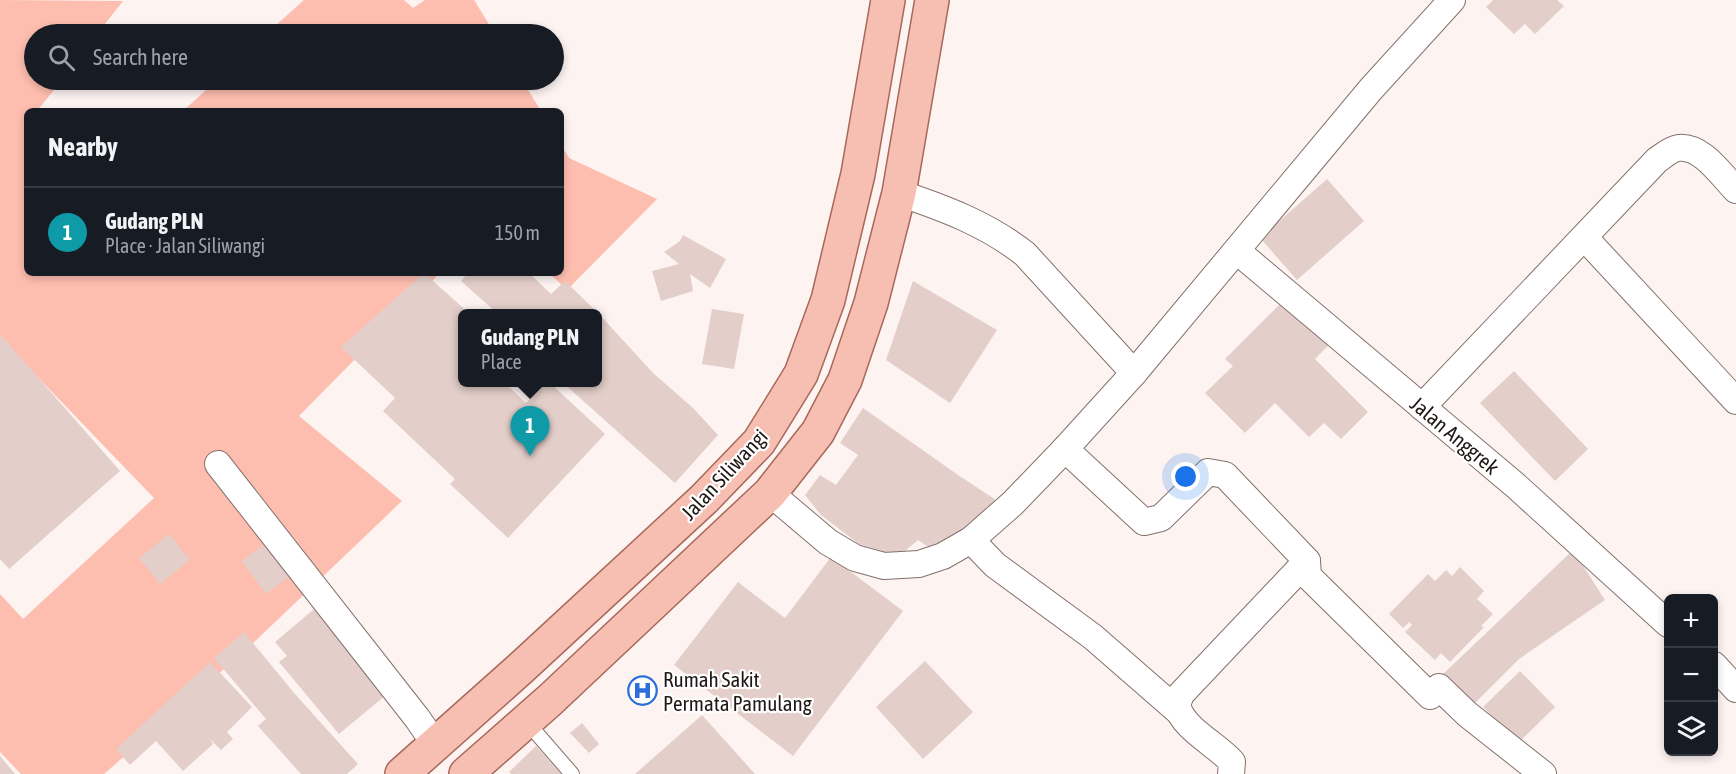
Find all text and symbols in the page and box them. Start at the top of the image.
search box [24,24,564,90]
icon: search [45,41,78,74]
text: Search here [93,44,188,70]
text: Nearby [48,132,118,162]
text: Gudang PLN [105,208,203,234]
text: 1 [63,221,72,244]
text: 150 m [495,221,540,244]
text: Place · Jalan Siliwangi [105,234,265,257]
popup [458,309,602,387]
text: Gudang PLN [481,324,579,350]
text: Place [481,350,522,373]
street label: Jalan Anggrek [1406,391,1504,479]
pin: 1 [510,406,550,456]
street label: Jalan Siliwangi [676,424,772,524]
your location [1171,462,1200,491]
map controls [1664,594,1718,756]
button: + [1664,594,1718,648]
button: − [1664,648,1718,702]
place label: Rumah Sakit Permata Pamulang [663,667,812,715]
hospital icon: Rumah Sakit Permata Pamulang [626,675,658,707]
button: layers [1664,702,1718,756]

